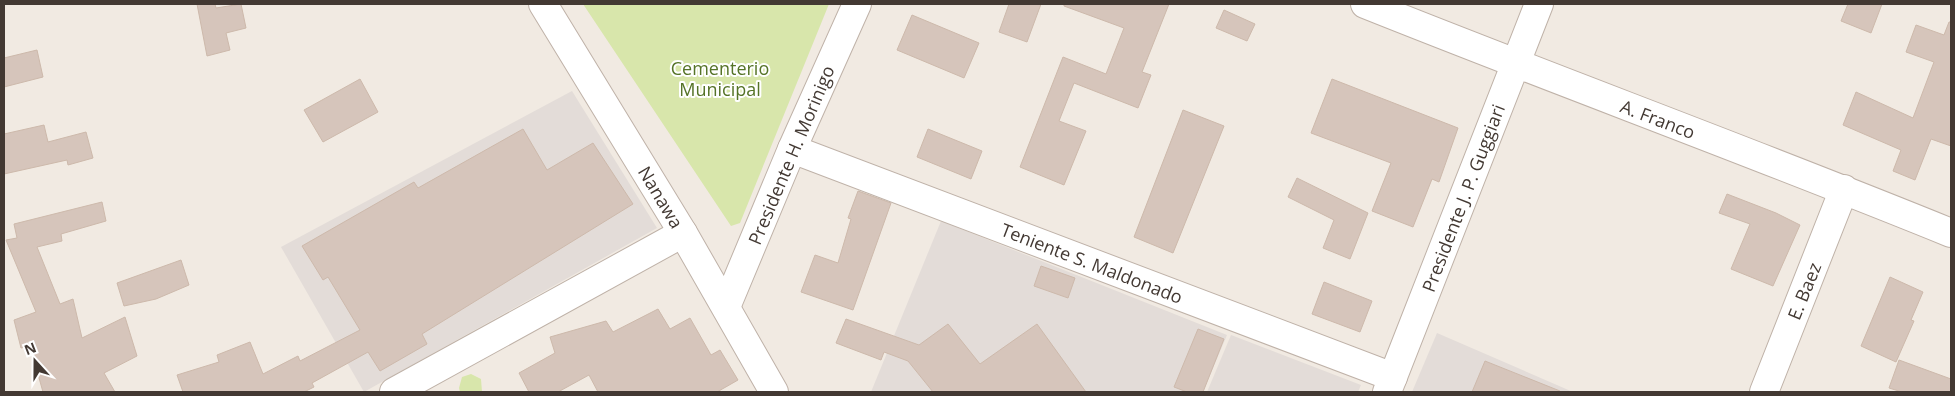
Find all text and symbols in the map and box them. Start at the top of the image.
park label: Cementerio Municipal [671,56,769,101]
street label: Presidente H. Morinigo [742,62,840,248]
street label: A. Franco [1617,94,1699,144]
street label: Presidente J. P. Guggiari [1416,101,1510,295]
street label: Nanawa [633,161,689,233]
street label: Teniente S. Maldonado [998,217,1186,309]
street label: E. Baez [1782,259,1826,323]
north arrow [10,336,60,386]
text: N [21,337,39,359]

